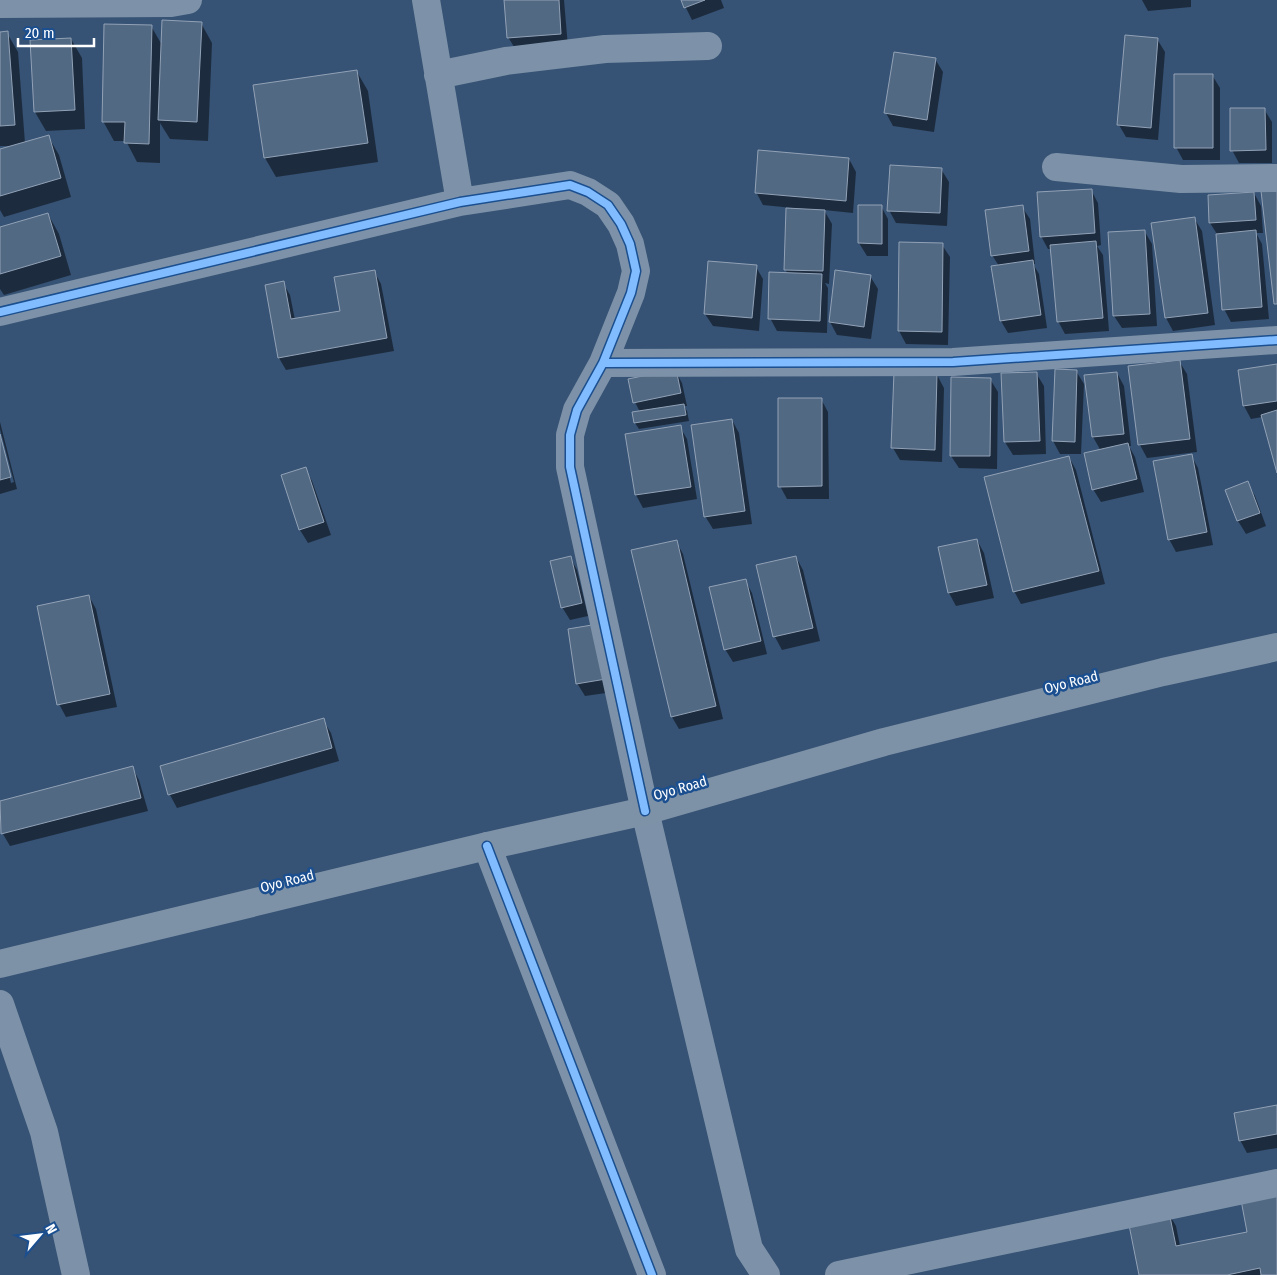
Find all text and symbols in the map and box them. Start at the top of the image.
scale bar [18,15,94,47]
text: 20 m [25,24,55,42]
street label: Oyo Road [1043,668,1100,697]
street label: Oyo Road [652,773,709,804]
street label: Oyo Road [259,867,316,896]
north arrow [15,1210,65,1260]
text: N [42,1221,61,1237]

